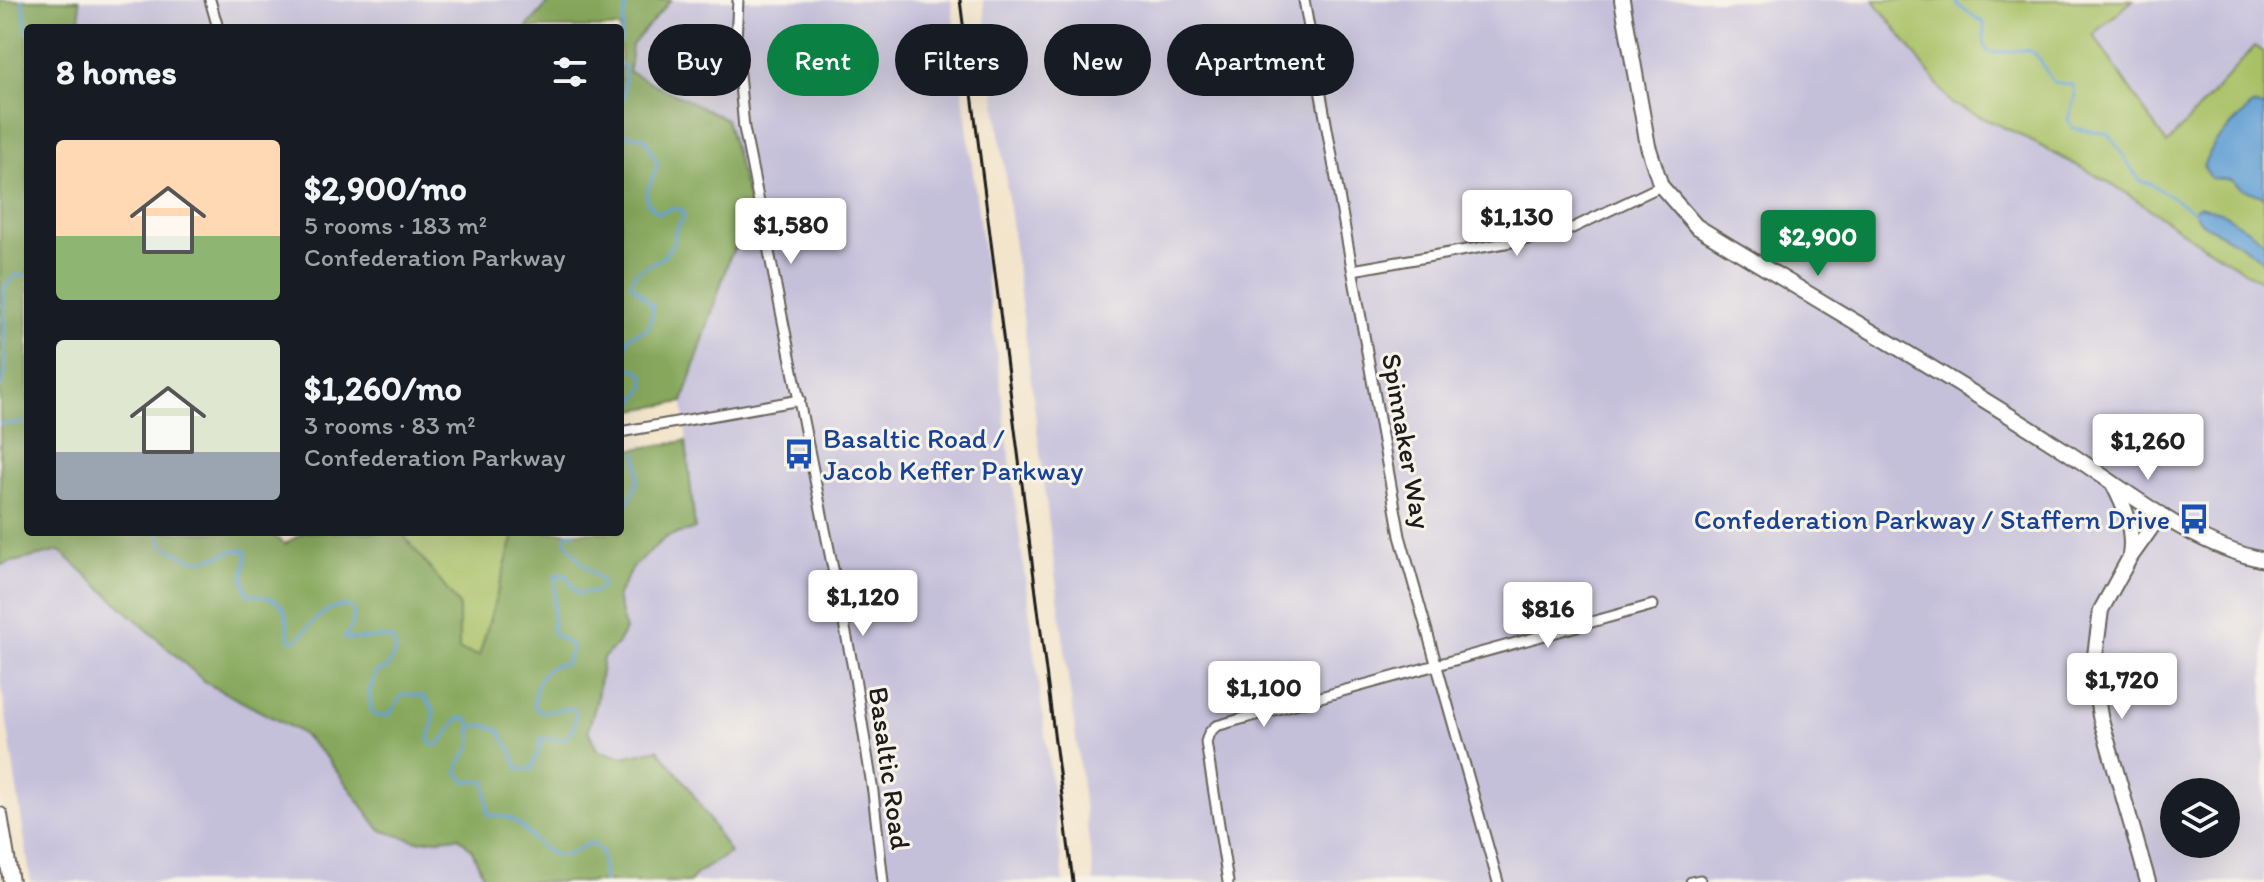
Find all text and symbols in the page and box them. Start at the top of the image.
chip: Buy [648,24,751,96]
chip: Rent [767,24,879,96]
chip: Filters [895,24,1028,96]
chip: New [1044,24,1151,96]
chip: Apartment [1167,24,1354,96]
icon: filters [548,50,592,94]
text: 8 homes [56,52,177,93]
text: $2,900/mo [304,168,467,209]
icon: home [120,172,216,268]
pin: $1,130 [1452,190,1582,258]
pin: $1,580 [726,198,856,266]
text: $1,130 [1480,200,1554,232]
text: $1,580 [753,208,829,240]
text: 5 rooms · 183 m² [304,209,487,241]
pin: $2,900 [1753,210,1883,278]
text: $2,900 [1779,220,1857,252]
text: Confederation Parkway [304,241,565,273]
street label: Spinnaker Way [1375,350,1439,532]
text: $1,260/mo [304,368,462,409]
icon: home [120,372,216,468]
text: 3 rooms · 83 m² [304,409,476,441]
pin: $1,260 [2083,414,2213,482]
place label: Basaltic Road / Jacob Keffer Parkway [823,421,1083,487]
text: $1,260 [2111,424,2185,456]
bus stop icon: Basaltic Road / Jacob Keffer Parkway [782,437,816,471]
text: Confederation Parkway [304,441,565,473]
place label: Confederation Parkway / Staffern Drive [1694,502,2170,536]
bus stop icon: Confederation Parkway / Staffern Drive [2177,502,2211,536]
pin: $1,120 [798,570,928,638]
text: $1,120 [826,580,900,612]
pin: $816 [1501,582,1595,650]
text: $816 [1521,592,1575,624]
pin: $1,720 [2057,653,2187,721]
pin: $1,100 [1199,661,1329,729]
text: $1,720 [2085,663,2159,695]
text: $1,100 [1226,671,1302,703]
street label: Basaltic Road [862,685,918,851]
map controls [2160,778,2240,858]
button: layers [2160,778,2240,858]

